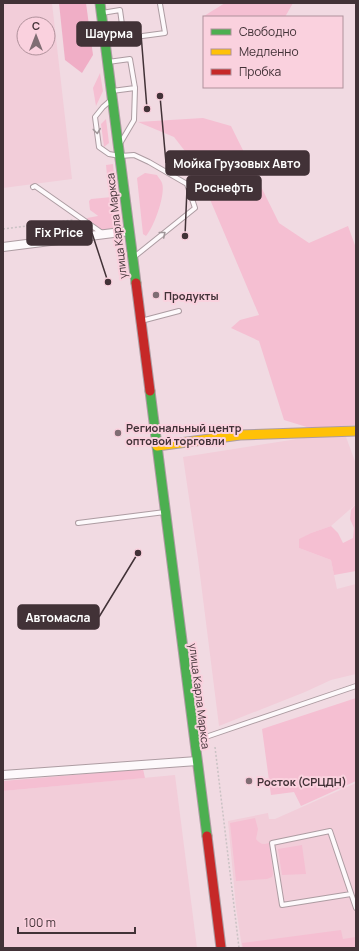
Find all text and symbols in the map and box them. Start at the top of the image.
north arrow [16,16,56,56]
legend [203,16,343,88]
text: С [32,18,40,33]
callout: Шаурма [77,22,141,46]
text: Свободно [239,23,297,40]
text: Шаурма [85,25,133,42]
text: Медленно [239,43,299,60]
text: Пробка [239,63,281,80]
one-way arrow [92,127,101,134]
callout: Мойка Грузовых Авто [166,151,309,175]
text: Мойка Грузовых Авто [173,155,301,172]
street label: улица Карла Маркса [102,172,130,280]
callout: Роснефть [187,176,261,200]
text: Роснефть [195,179,254,196]
callout: Fix Price [27,221,92,245]
text: Fix Price [35,224,83,241]
one-way arrow [158,232,165,239]
place label: Продукты [164,288,219,303]
marker: Продукты [151,290,161,300]
place label: Региональный центр оптовой торговли [126,420,242,448]
marker: Региональный центр оптовой торговли [113,428,123,438]
callout: Автомасла [18,605,99,629]
text: Автомасла [26,609,91,626]
street label: улица Карла Маркса [186,642,214,750]
place label: Росток (СРЦДН) [257,774,347,789]
marker: Росток (СРЦДН) [244,776,254,786]
scale bar [18,909,135,935]
text: 100 m [24,914,56,931]

